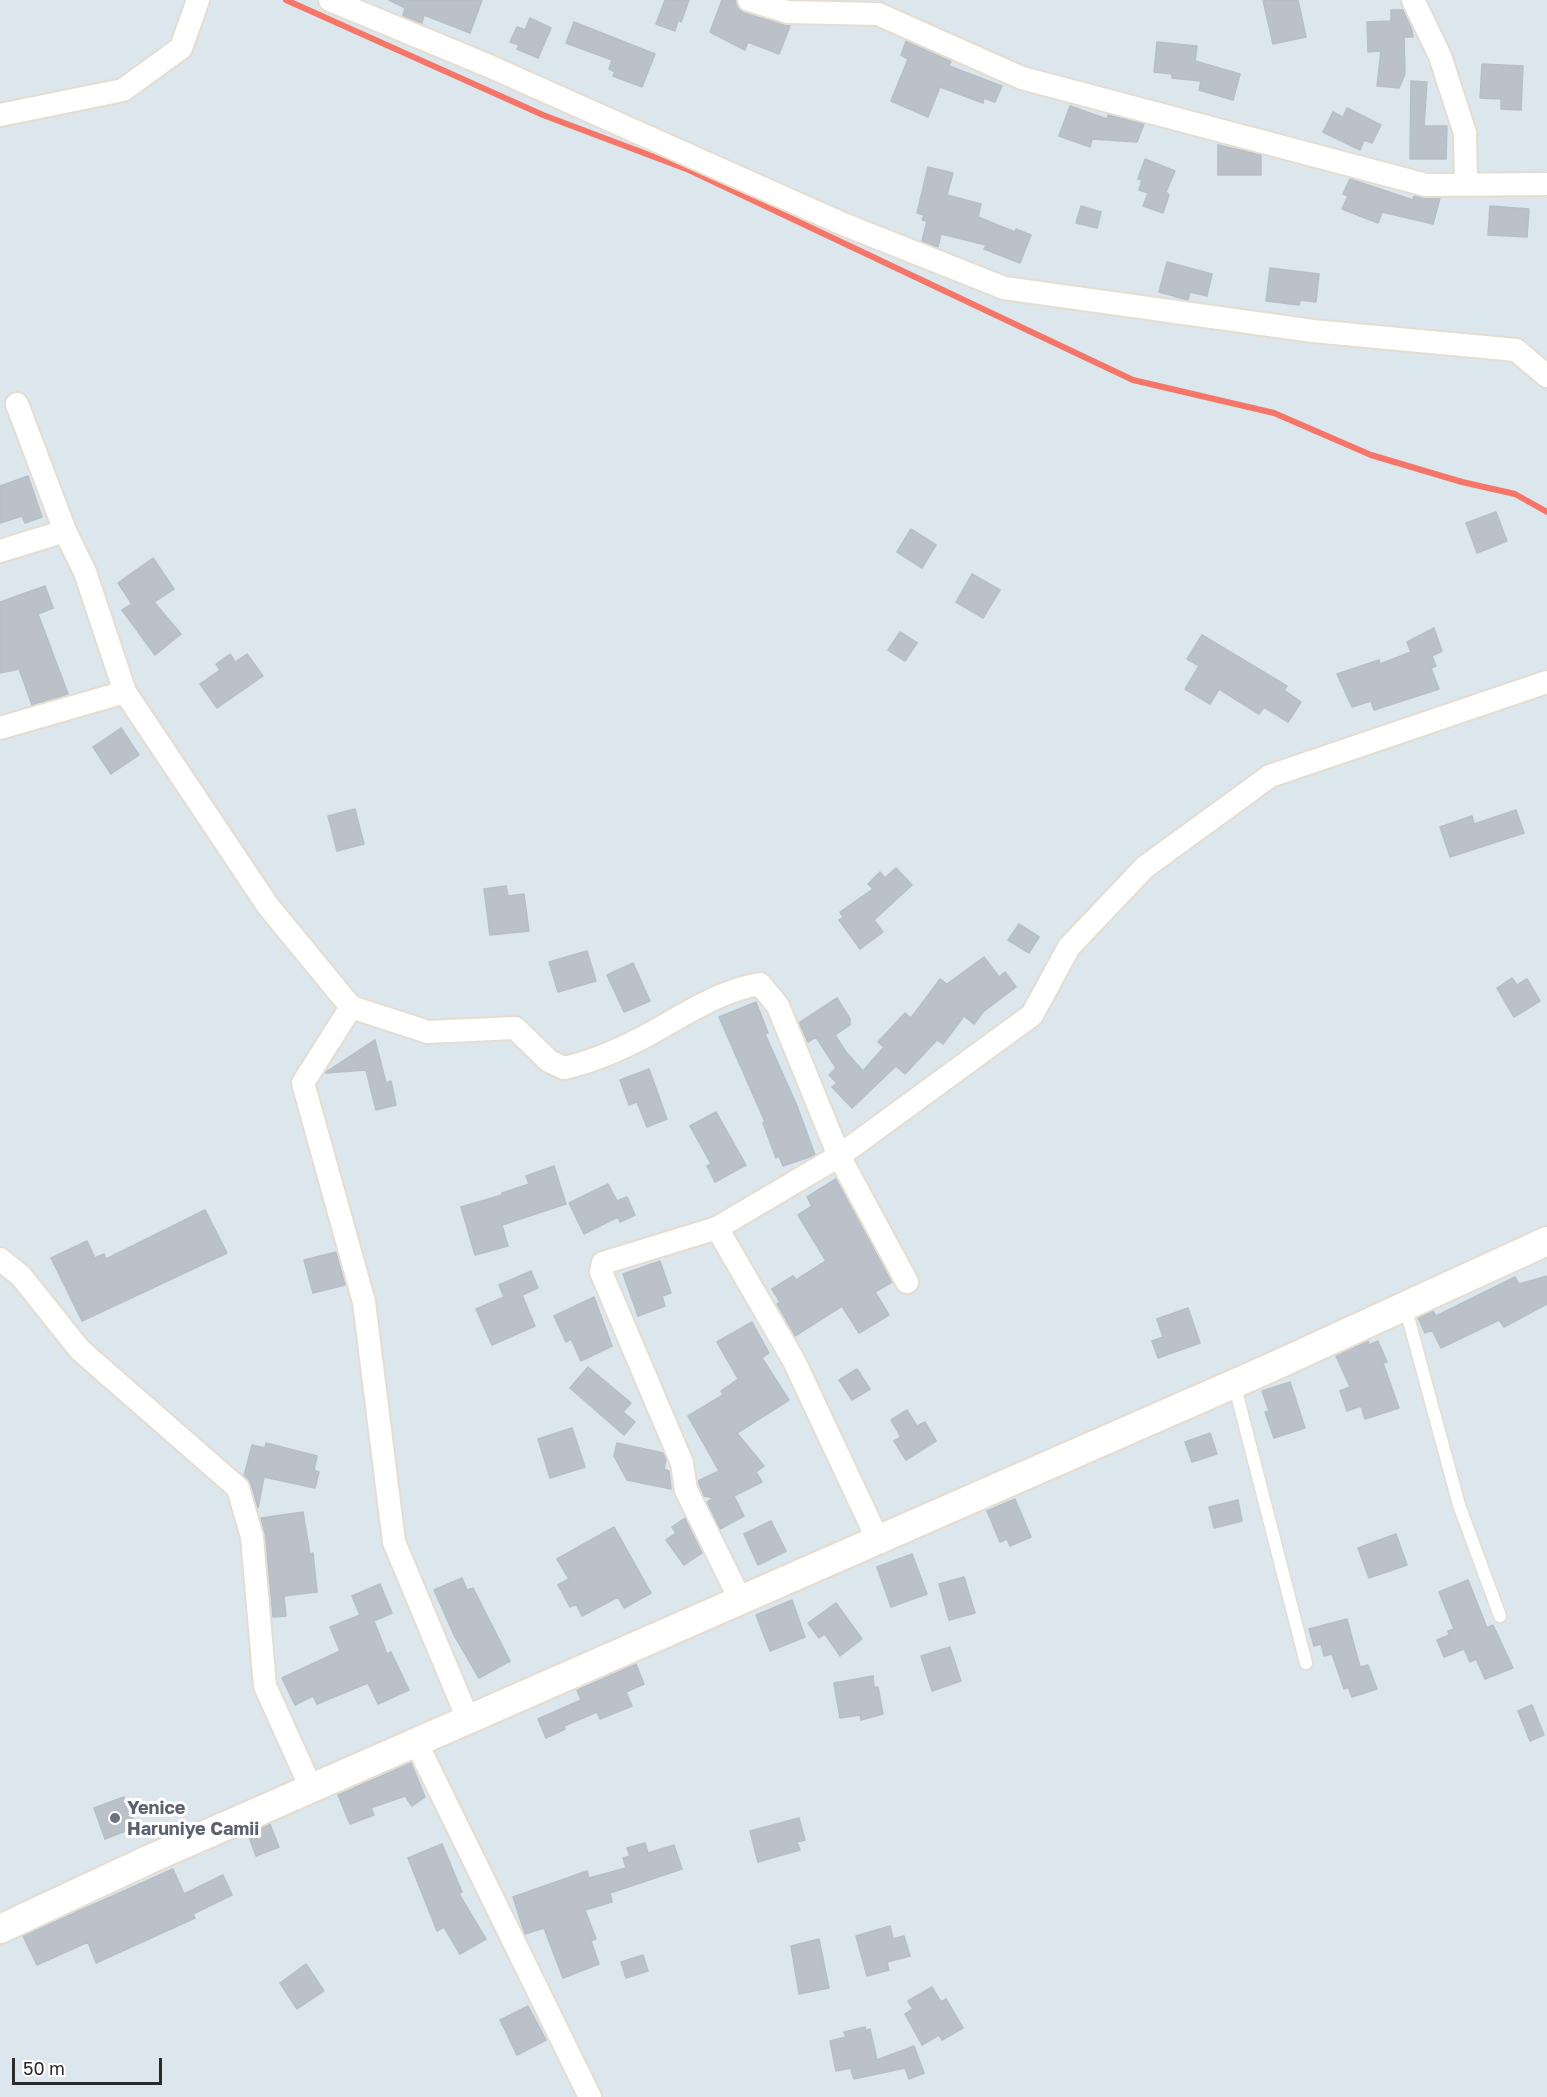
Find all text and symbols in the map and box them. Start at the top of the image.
place label: Yenice Haruniye Camii [127,1797,259,1840]
marker: Yenice Haruniye Camii [108,1811,122,1825]
scale bar [15,2046,165,2084]
text: 50 m [23,2057,65,2079]

